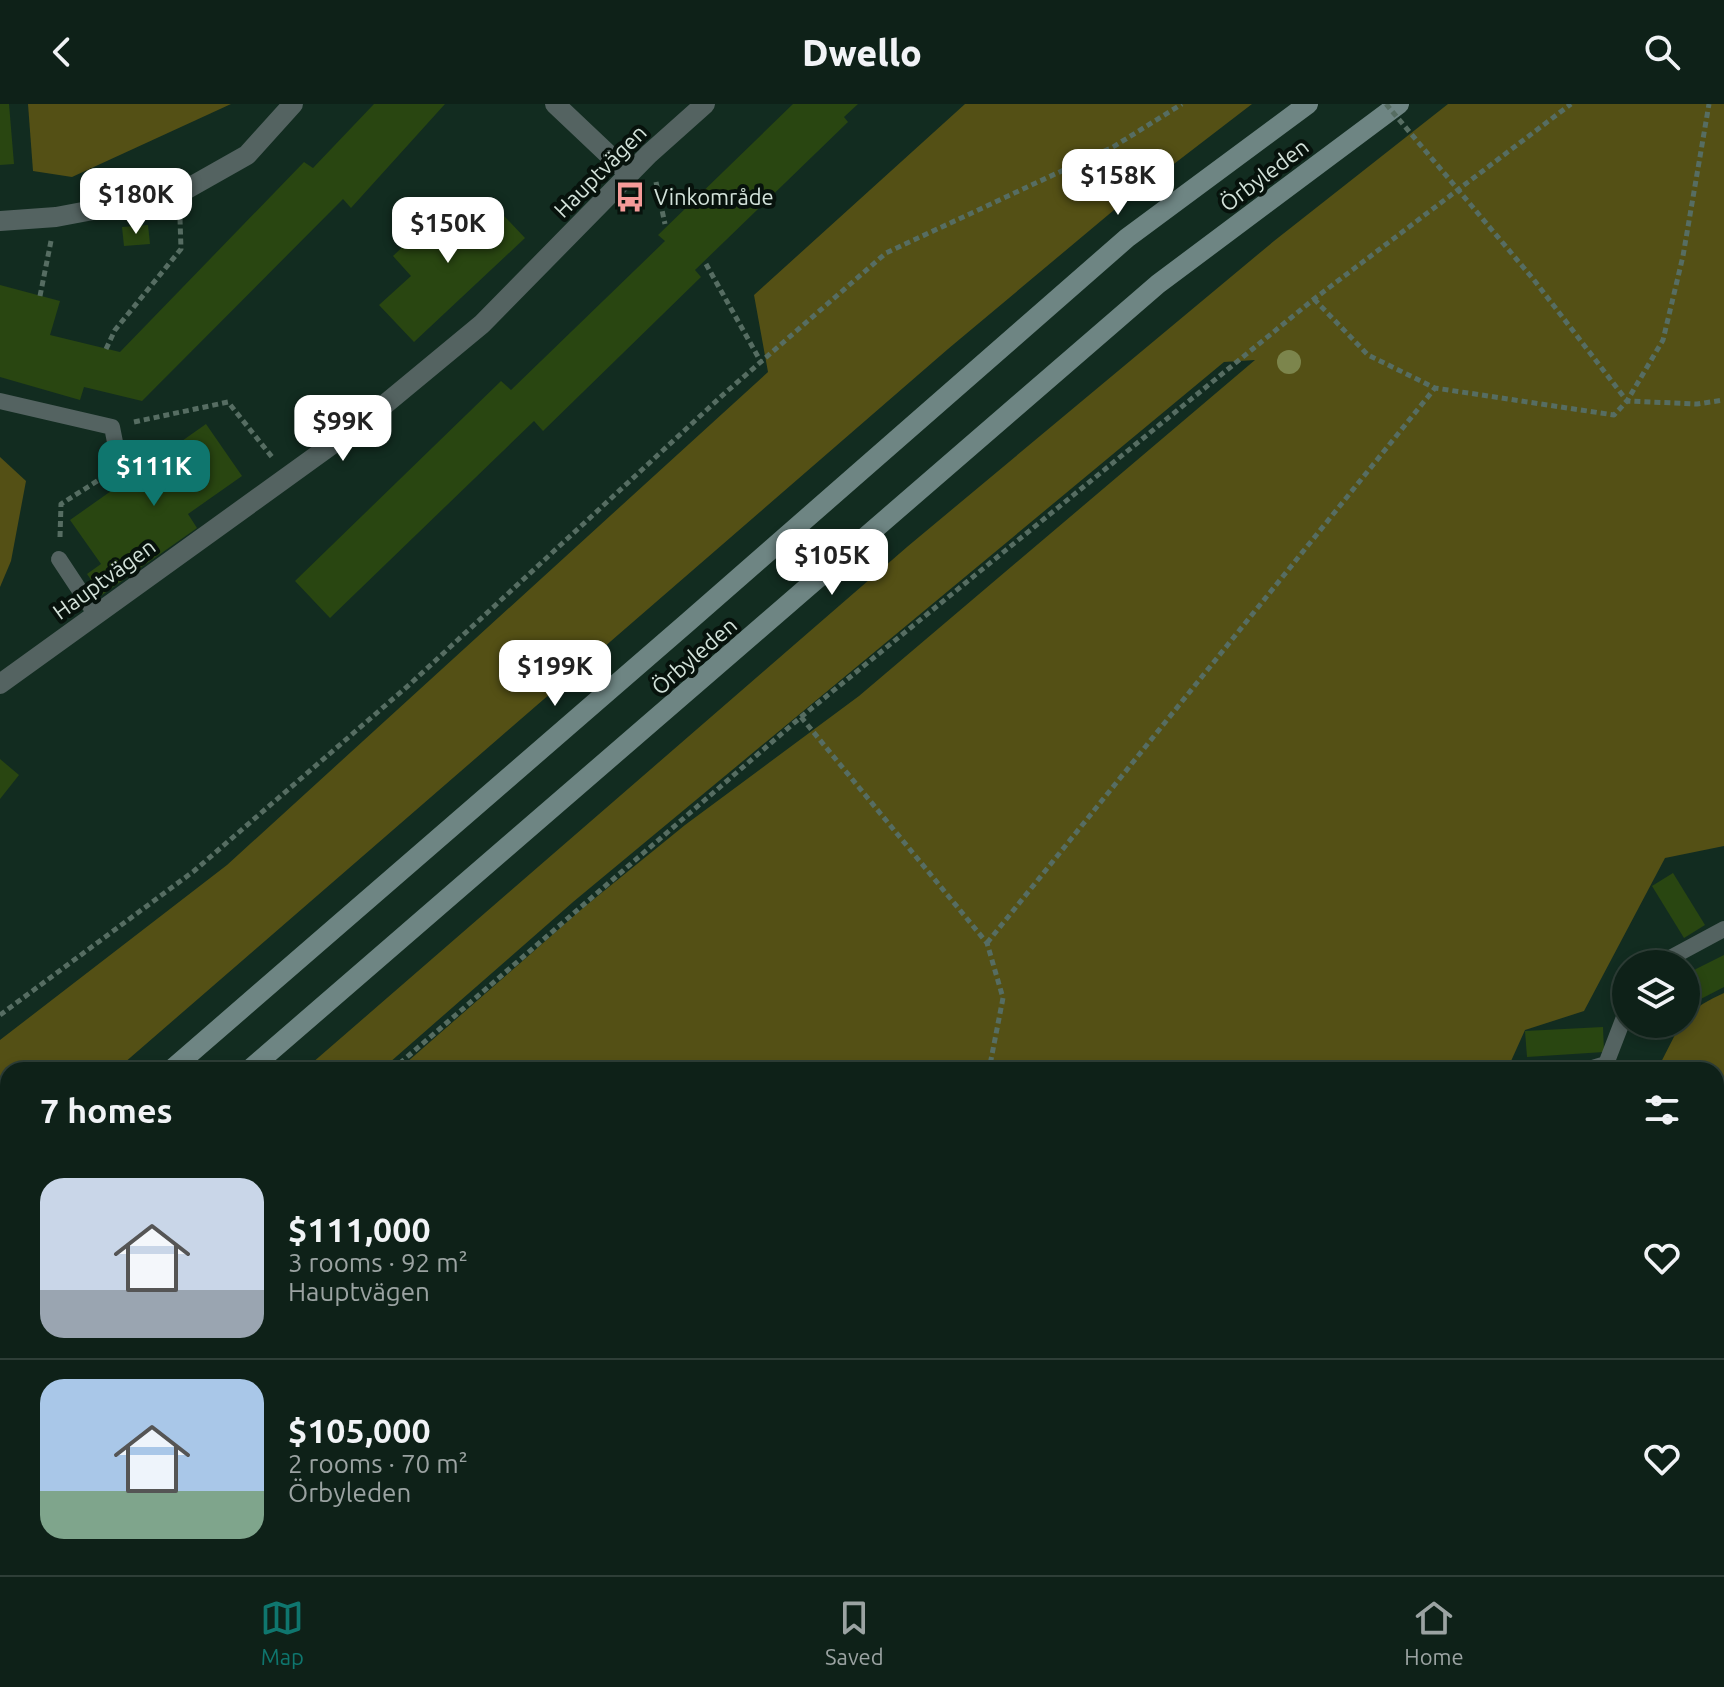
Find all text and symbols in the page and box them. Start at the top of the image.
icon: back [40,30,84,74]
icon: search [1640,30,1684,74]
text: Dwello [802,32,922,73]
street label: Hauptvägen [548,119,651,222]
street label: Örbyleden [1215,133,1313,216]
pin: $158K [1062,149,1174,217]
text: $158K [1080,160,1156,189]
pin: $180K [80,168,192,236]
text: $180K [98,179,174,208]
bus stop icon: Vinkområde [613,180,647,214]
place label: Vinkområde [654,184,774,209]
pin: $150K [392,197,504,265]
text: $150K [410,208,486,237]
pin: $99K [296,395,390,463]
text: $99K [312,406,374,435]
pin: $111K [98,440,210,508]
text: $111K [116,451,192,480]
pin: $105K [776,529,888,597]
street label: Hauptvägen [48,533,160,624]
text: $105K [794,540,870,569]
street label: Örbyleden [646,612,741,699]
pin: $199K [499,640,611,708]
text: $199K [517,651,593,680]
map controls [1612,950,1700,1038]
button: layers [1612,950,1700,1038]
icon: filters [1640,1088,1684,1132]
text: 7 homes [40,1091,173,1129]
icon: home [104,1210,200,1306]
text: $111,000 [288,1210,431,1248]
icon: heart [1640,1236,1684,1280]
text: 3 rooms · 92 m² [288,1248,468,1277]
text: Hauptvägen [288,1277,430,1306]
icon: home [104,1411,200,1507]
text: $105,000 [288,1411,431,1449]
icon: heart [1640,1437,1684,1481]
text: 2 rooms · 70 m² [288,1449,468,1478]
text: Örbyleden [288,1478,411,1507]
tab: Map [260,1596,304,1669]
tab: Saved [825,1596,884,1669]
tab: Home [1404,1596,1464,1669]

